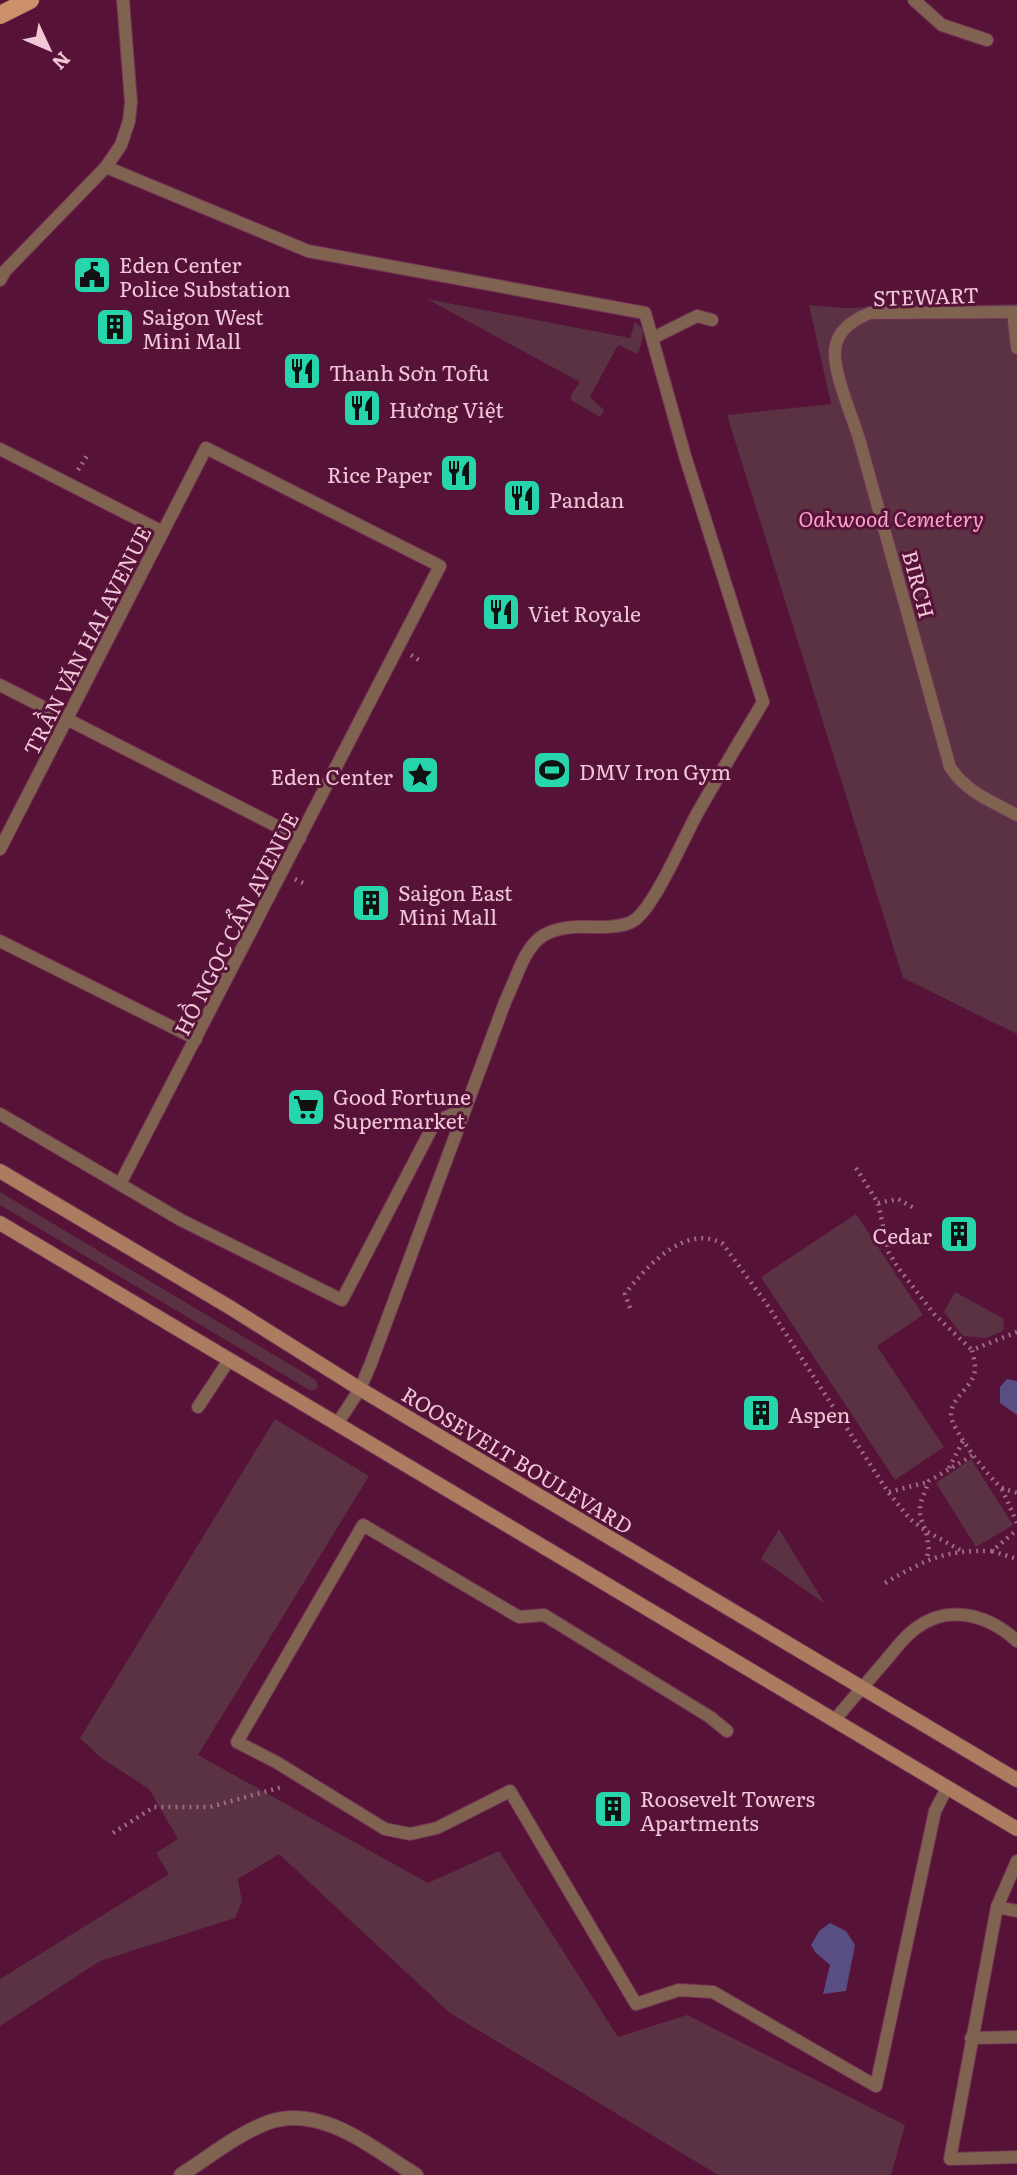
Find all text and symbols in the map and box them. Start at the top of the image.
north arrow [14,14,84,84]
text: N [46,46,78,77]
place label: Eden Center Police Substation [119,248,291,303]
public building icon: Eden Center Police Substation [71,254,113,296]
street label: STEWART [872,278,980,312]
place label: Saigon West Mini Mall [142,300,264,355]
building icon: Saigon West Mini Mall [94,306,136,348]
restaurant icon: Thanh Sơn Tofu [281,350,323,392]
place label: Thanh Sơn Tofu [329,356,489,387]
restaurant icon: Hương Việt [341,387,383,429]
place label: Hương Việt [389,393,504,424]
restaurant icon: Rice Paper [438,452,480,494]
place label: Rice Paper [327,458,432,489]
restaurant icon: Pandan [501,477,543,519]
place label: Pandan [549,483,624,514]
park label: Oakwood Cemetery [798,502,984,533]
street label: TRẦN VĂN HAI AVENUE [15,520,157,760]
street label: BIRCH [896,547,944,621]
restaurant icon: Viet Royale [480,591,522,633]
place label: Viet Royale [528,597,641,628]
sports icon: DMV Iron Gym [531,749,573,791]
place icon: Eden Center [399,754,441,796]
place label: DMV Iron Gym [579,755,731,786]
place label: Eden Center [271,760,393,791]
street label: HỒ NGỌC CẨN AVENUE [165,806,305,1040]
place label: Saigon East Mini Mall [398,876,513,931]
building icon: Saigon East Mini Mall [350,882,392,924]
place label: Good Fortune Supermarket [333,1080,471,1135]
supermarket icon: Good Fortune Supermarket [285,1086,327,1128]
building icon: Cedar [938,1213,980,1255]
place label: Cedar [873,1219,932,1250]
street label: ROOSEVELT BOULEVARD [397,1378,639,1540]
building icon: Aspen [740,1392,782,1434]
place label: Aspen [788,1398,851,1429]
place label: Roosevelt Towers Apartments [640,1782,815,1837]
building icon: Roosevelt Towers Apartments [592,1788,634,1830]

